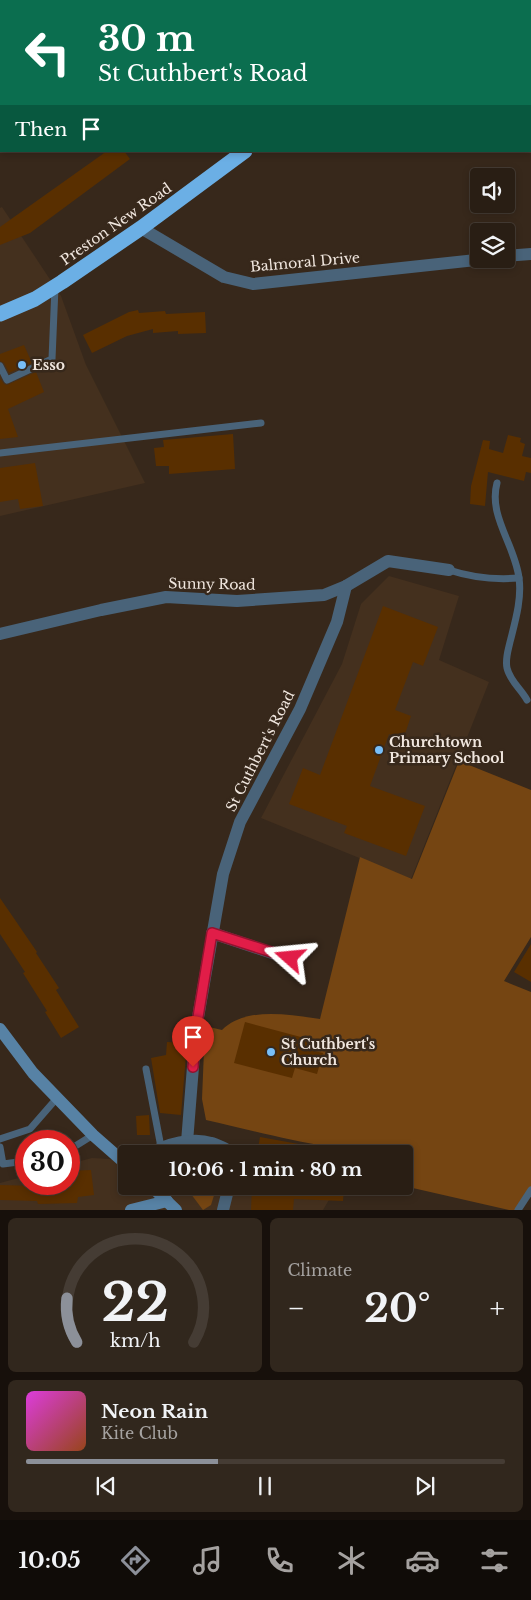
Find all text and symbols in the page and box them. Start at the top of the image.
text: 30 m [98,17,195,60]
icon: left [15,20,80,85]
text: St Cuthbert's Road [98,60,308,87]
icon: arrive [77,115,105,143]
text: Then [15,118,67,141]
map controls [470,168,515,268]
button: sound [470,168,515,213]
street label: Preston New Road [57,179,175,269]
button: layers [470,223,515,268]
street label: Balmoral Drive [249,248,361,276]
place label: Esso [32,356,65,374]
marker: Esso [16,359,28,371]
street label: Sunny Road [168,574,256,594]
street label: St Cuthbert's Road [222,687,299,815]
place label: Churchtown Primary School [389,733,505,767]
marker: Churchtown Primary School [373,744,385,756]
position arrow [263,931,315,983]
pin [172,1016,214,1067]
icon: arrive [179,1023,207,1051]
place label: St Cuthbert's Church [281,1035,376,1069]
marker: St Cuthbert's Church [265,1046,277,1058]
speed limit sign: 30 [15,1130,80,1195]
text: 10:06 · 1 min · 80 m [169,1158,362,1181]
text: Climate [288,1260,352,1280]
text: 22 [101,1271,169,1335]
text: 20° [364,1285,430,1332]
text: − [288,1291,305,1326]
text: + [490,1291,505,1326]
text: km/h [109,1330,160,1352]
text: Neon Rain [101,1400,208,1423]
text: Kite Club [101,1423,178,1443]
icon: previous [92,1472,120,1500]
icon: pause [251,1472,279,1500]
icon: next [411,1472,439,1500]
icon: directions [118,1543,153,1578]
icon: music [190,1543,225,1578]
icon: phone [262,1543,297,1578]
icon: climate [334,1543,369,1578]
icon: car [405,1543,440,1578]
icon: filters [477,1543,512,1578]
text: 10:05 [18,1547,81,1574]

